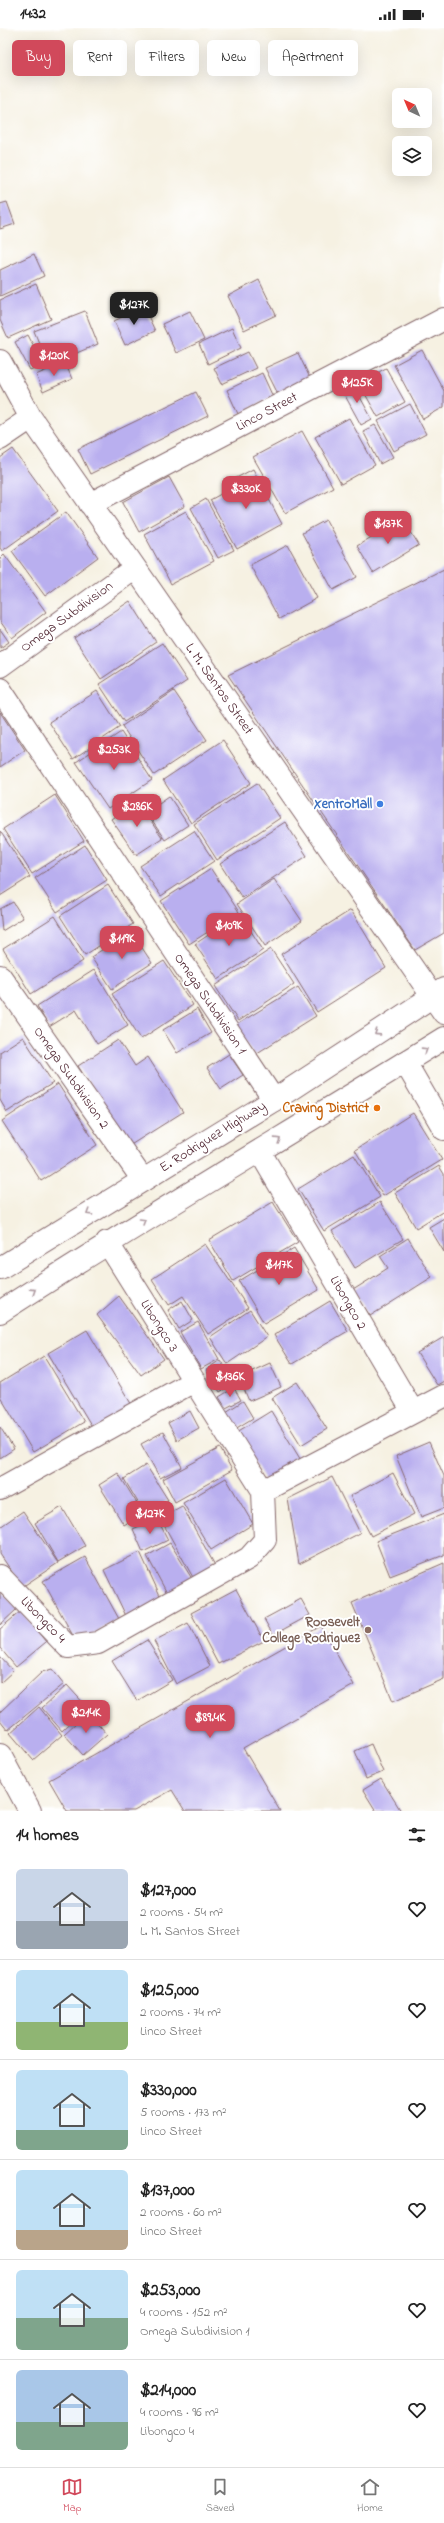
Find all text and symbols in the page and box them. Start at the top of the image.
text: 14:32 [20,3,46,25]
chip: Buy [12,40,65,76]
chip: Rent [73,40,127,76]
chip: Filters [135,40,199,76]
chip: New [207,40,260,76]
chip: Apartment [268,40,358,76]
north arrow [392,88,432,128]
map controls [392,88,432,176]
button: layers [392,136,432,176]
pin: $127K [106,292,162,326]
text: $127K [119,295,149,314]
pin: $120K [26,343,82,377]
text: $120K [39,346,69,365]
pin: $125K [329,370,385,404]
text: $125K [341,373,373,392]
street label: Linco Street [233,387,302,437]
pin: $330K [218,476,274,510]
text: $330K [231,479,261,498]
pin: $137K [360,511,416,545]
text: $137K [373,514,403,533]
street label: Omega Subdivision [16,576,118,659]
street label: L. M. Santos Street [180,639,259,739]
pin: $253K [86,737,142,771]
text: $253K [97,740,131,759]
pin: $286K [109,794,165,828]
place label: XentroMall [314,794,373,815]
text: $286K [121,797,153,816]
marker: XentroMall [375,799,385,809]
pin: $109K [201,913,257,947]
text: $109K [215,916,243,935]
pin: $119K [94,926,150,960]
text: $119K [109,929,135,948]
street label: Omega Subdivision 1 [167,949,252,1060]
street label: Omega Subdivision 2 [27,1023,114,1134]
one-way arrow [374,1028,381,1035]
one-way arrow [420,1047,427,1054]
street label: E. Rodriguez Highway [156,1096,271,1179]
place label: Craving District [282,1098,369,1121]
marker: Craving District [372,1103,382,1113]
one-way arrow [274,1138,281,1145]
one-way arrow [86,1209,93,1216]
one-way arrow [138,1218,145,1226]
pin: $117K [251,1252,307,1286]
text: $117K [265,1255,293,1274]
street label: Libongco 2 [323,1272,372,1335]
one-way arrow [29,1288,36,1295]
street label: Libongco 3 [134,1296,183,1357]
pin: $136K [202,1364,258,1398]
text: $136K [215,1367,245,1386]
pin: $127K [122,1501,178,1535]
text: $127K [135,1504,165,1523]
street label: Libongco 4 [14,1592,71,1649]
place label: Roosevelt College Rodriguez [262,1612,361,1651]
marker: Roosevelt College Rodriguez [363,1625,373,1635]
pin: $214K [58,1700,114,1734]
text: $214K [71,1703,101,1722]
pin: $89.4K [177,1705,243,1739]
text: $89.4K [195,1708,225,1727]
text: 14 homes [16,1823,79,1848]
icon: filters [406,1824,428,1846]
text: $127,000 [140,1878,196,1903]
icon: home [48,1885,96,1933]
icon: heart [406,1898,428,1920]
text: 2 rooms · 54 m² [140,1903,223,1922]
text: L. M. Santos Street [140,1922,240,1941]
text: $125,000 [140,1978,199,2003]
icon: home [48,1986,96,2034]
icon: heart [406,1999,428,2021]
text: 2 rooms · 74 m² [140,2003,221,2022]
text: Linco Street [140,2022,202,2041]
text: $330,000 [140,2078,197,2103]
icon: home [48,2086,96,2134]
icon: heart [406,2099,428,2121]
text: 5 rooms · 173 m² [140,2103,226,2122]
text: Linco Street [140,2122,202,2141]
text: $137,000 [140,2178,195,2203]
icon: home [48,2186,96,2234]
icon: heart [406,2199,428,2221]
text: 2 rooms · 60 m² [140,2203,222,2222]
text: Linco Street [140,2222,202,2241]
text: $253,000 [140,2278,200,2303]
icon: home [48,2286,96,2334]
icon: heart [406,2299,428,2321]
text: 4 rooms · 152 m² [140,2303,227,2322]
text: Omega Subdivision 1 [140,2322,250,2341]
text: $214,000 [140,2378,196,2403]
icon: home [48,2386,96,2434]
icon: heart [406,2399,428,2421]
text: 4 rooms · 96 m² [140,2403,219,2422]
text: Libongco 4 [140,2422,194,2441]
tab: Map [61,2476,83,2516]
tab: Saved [206,2476,235,2516]
tab: Home [357,2476,383,2516]

